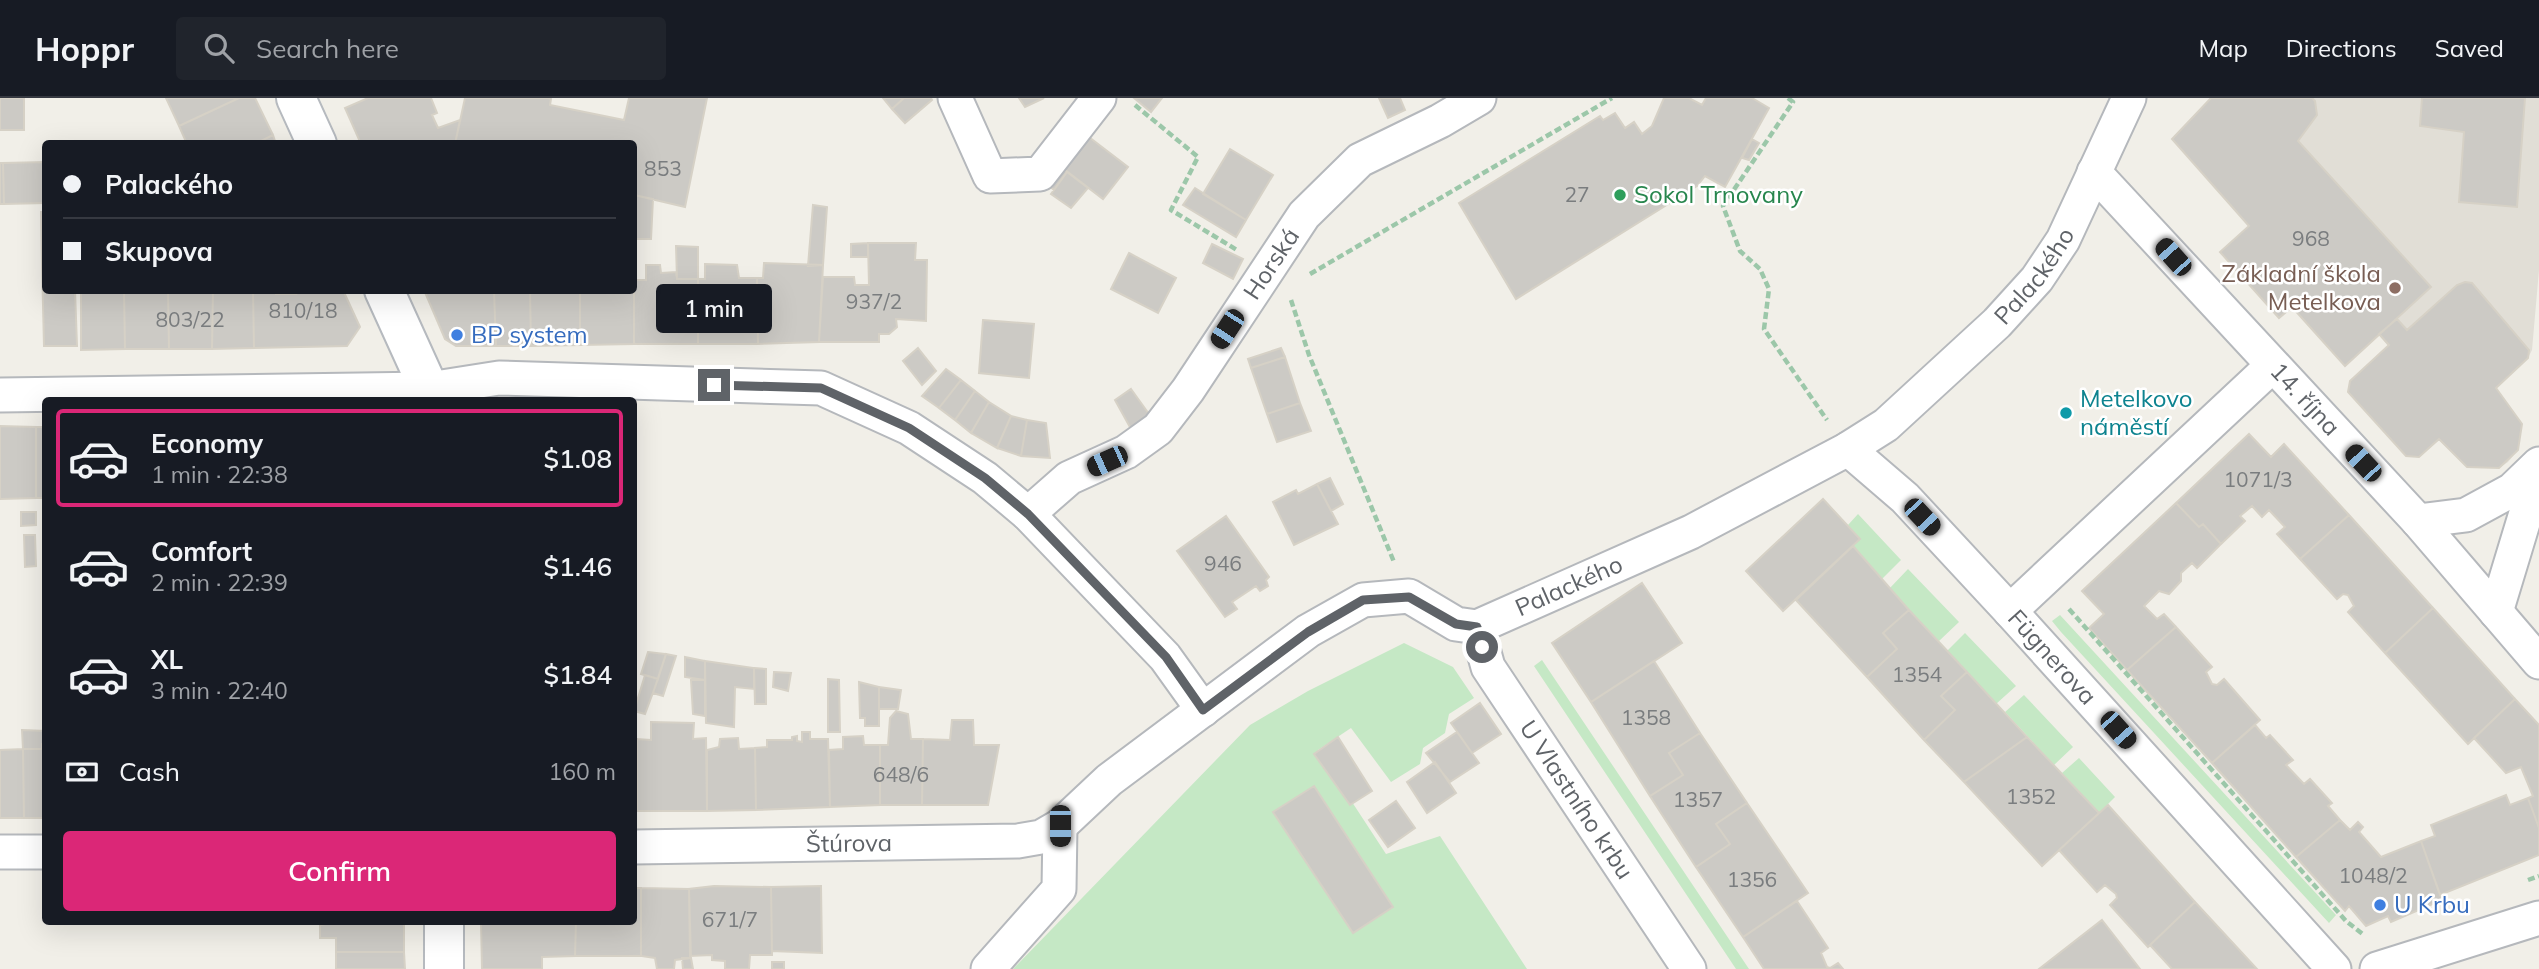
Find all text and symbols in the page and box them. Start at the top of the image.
search box [176,17,666,80]
text: Hoppr [35,28,134,69]
icon: search [200,29,238,67]
text: Search here [256,32,399,65]
text: Map [2198,33,2248,63]
text: Directions [2286,33,2397,63]
text: Saved [2435,33,2504,63]
house number: 853 [644,155,682,181]
text: Palackého [105,168,233,201]
place label: Sokol Trnovany [1634,179,1803,209]
house number: 27 [1564,181,1590,207]
marker: Sokol Trnovany [1612,187,1628,203]
street label: Horská [1236,222,1305,305]
street label: Palackého [1987,223,2080,330]
house number: 968 [2292,225,2330,251]
car [2152,234,2195,280]
text: Skupova [105,235,213,268]
place label: Základní škola Metelkova [2222,258,2381,316]
marker: Základní škola Metelkova [2387,280,2403,296]
callout: 1 min [656,284,772,332]
house number: 937/2 [846,288,902,314]
text: 1 min [684,294,744,323]
house number: 810/18 [268,297,338,323]
house number: 803/22 [155,306,225,332]
car [1207,306,1248,352]
place label: BP system [471,319,588,349]
marker: BP system [449,327,465,343]
street label: 14. října [2264,356,2347,441]
route end [698,369,730,401]
place label: Metelkovo náměstí [2080,383,2193,441]
marker: Metelkovo náměstí [2058,405,2074,421]
icon: car [67,427,130,490]
text: Economy [151,427,263,460]
car [2341,440,2386,486]
text: $1.08 [543,442,612,475]
car [1084,443,1131,479]
text: 1 min · 22:38 [151,460,288,489]
house number: 1071/3 [2223,466,2293,492]
car [1900,494,1945,540]
icon: car [67,535,130,598]
text: Comfort [151,535,252,568]
street label: Palackého [1510,548,1627,622]
text: $1.46 [543,550,612,583]
house number: 946 [1204,550,1242,576]
text: 2 min · 22:39 [151,568,288,597]
street label: Fügnerova [2002,603,2103,710]
route start [1466,631,1498,663]
icon: car [67,643,130,706]
text: XL [151,643,183,676]
text: $1.84 [543,658,612,691]
house number: 1354 [1892,661,1943,687]
text: 3 min · 22:40 [151,676,288,705]
house number: 1358 [1621,704,1671,730]
car [2097,707,2140,753]
street label: U Vlastního krbu [1514,714,1641,884]
icon: cash [63,753,101,791]
text: Cash [119,755,180,788]
text: 160 m [548,757,616,786]
house number: 648/6 [873,761,929,787]
house number: 1352 [2006,783,2056,809]
house number: 1357 [1673,786,1723,812]
car [1050,805,1071,847]
street label: Štúrova [806,827,892,858]
button: Confirm [63,831,616,911]
house number: 1048/2 [2338,862,2408,888]
house number: 1356 [1727,866,1777,892]
place label: U Krbu [2394,889,2470,919]
marker: U Krbu [2372,897,2388,913]
house number: 671/7 [702,906,758,932]

